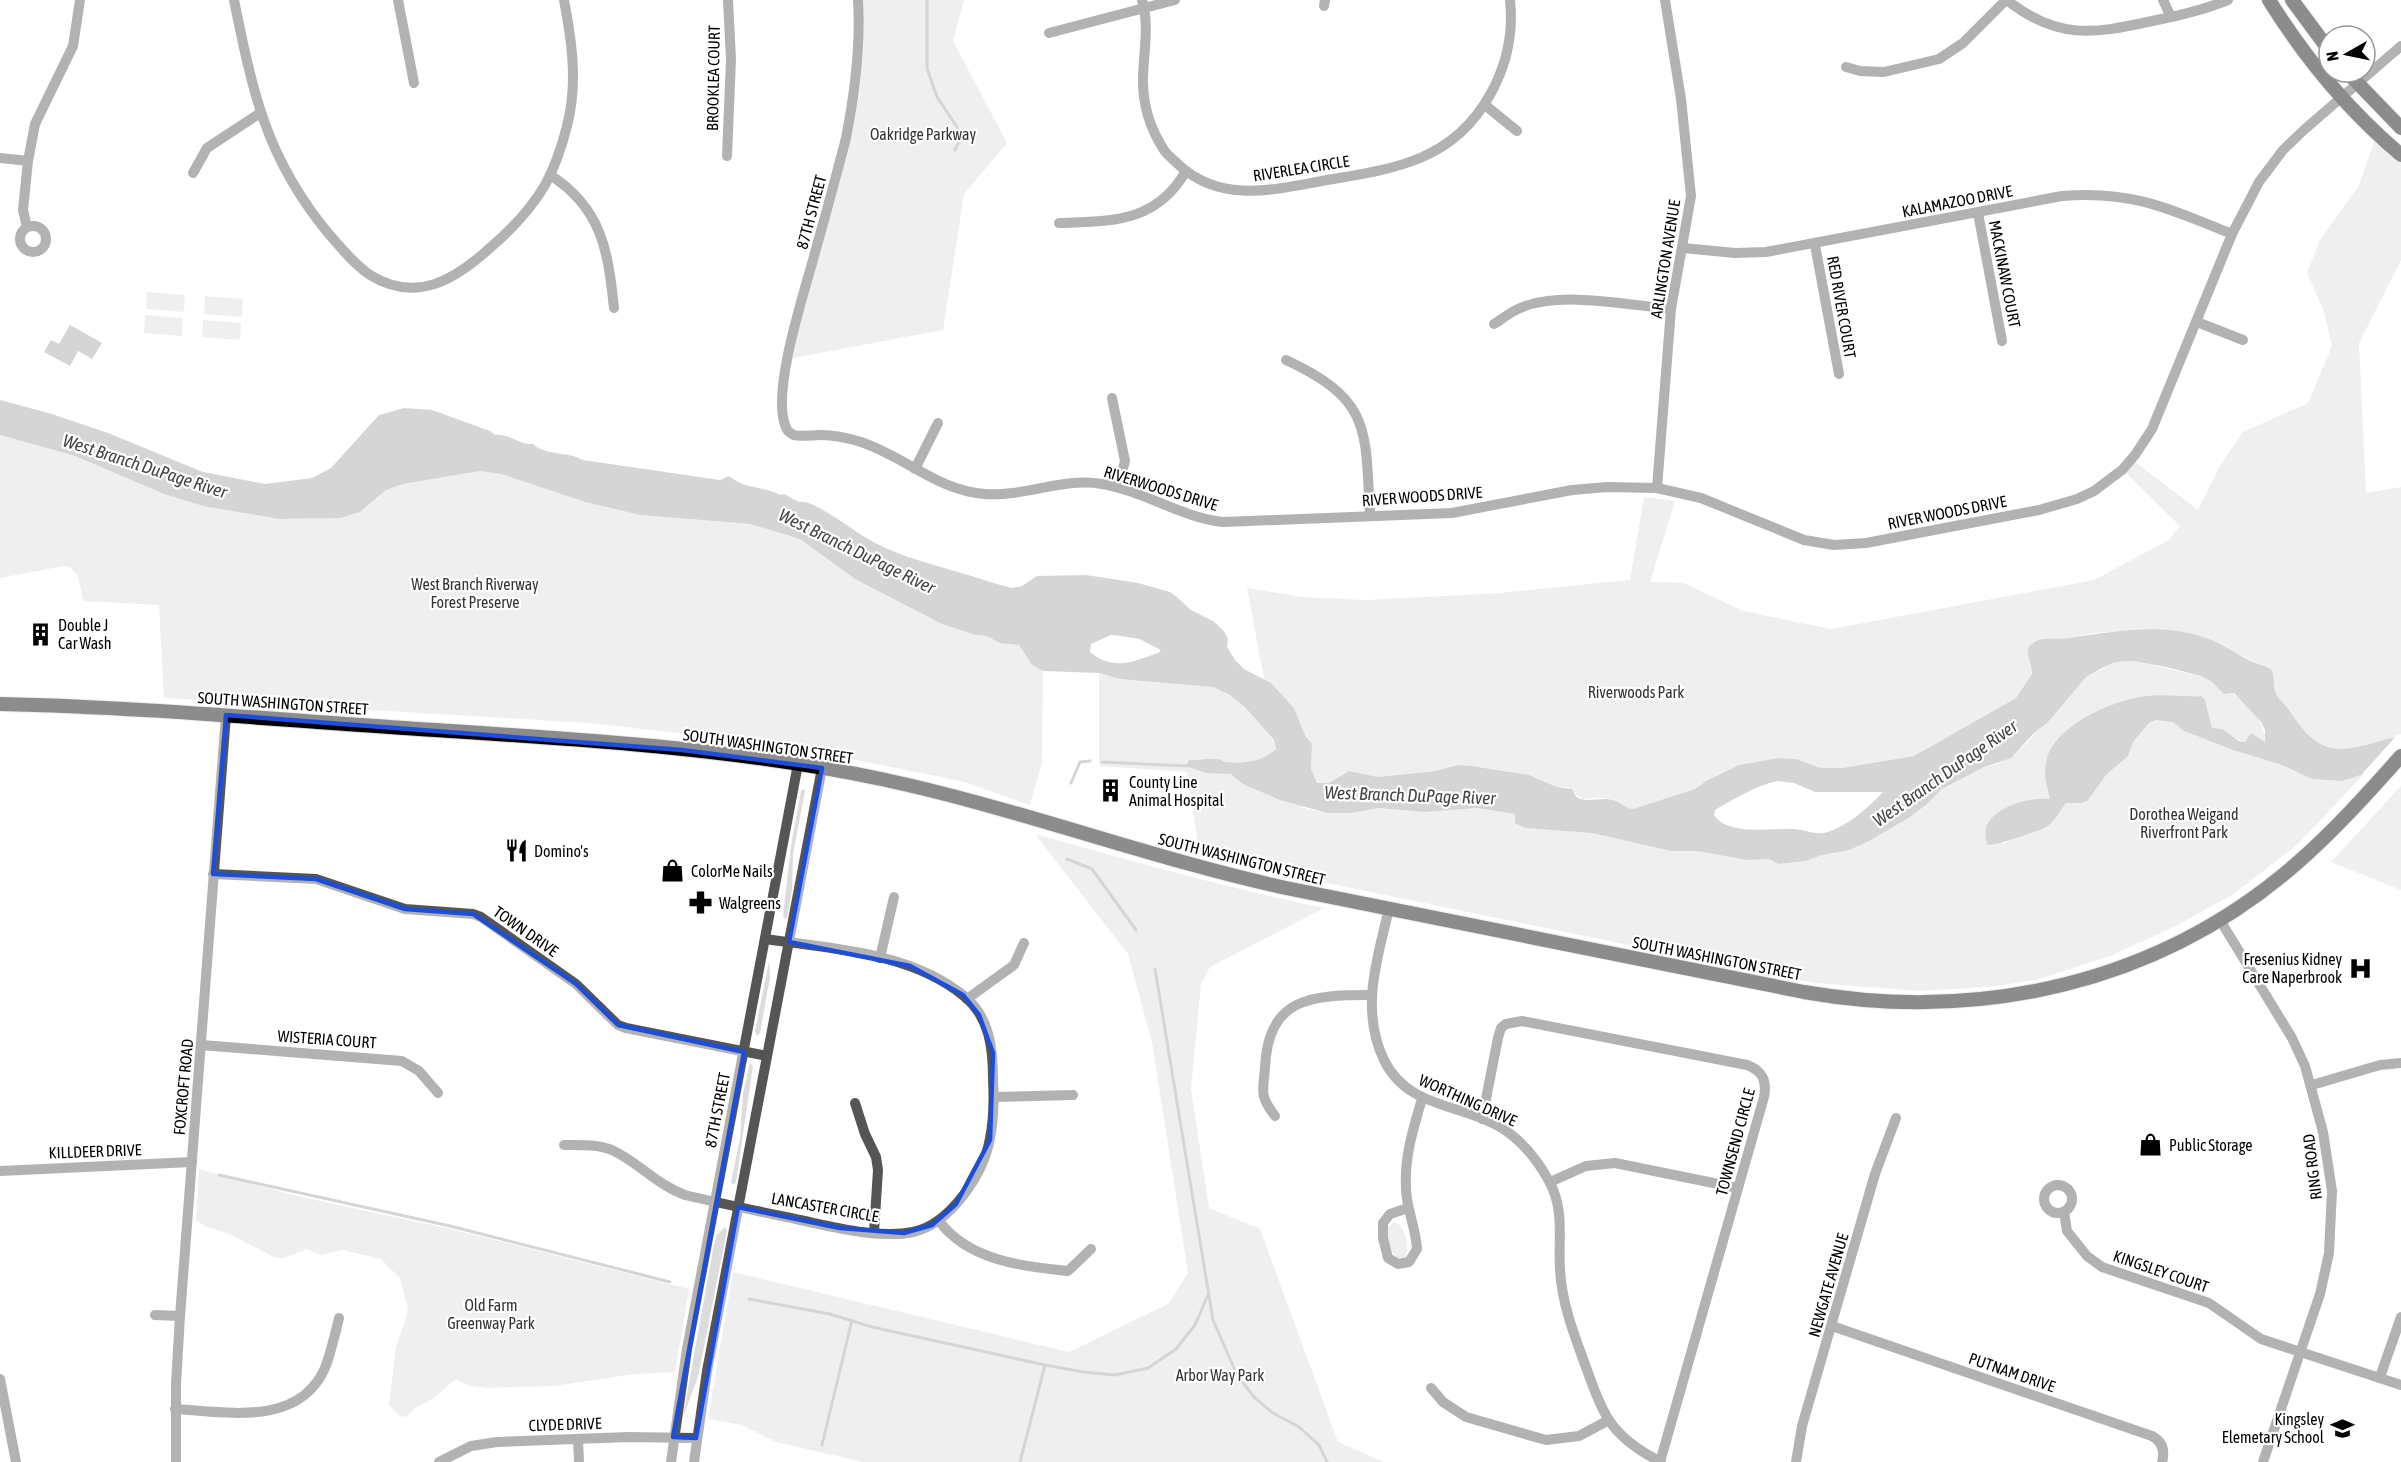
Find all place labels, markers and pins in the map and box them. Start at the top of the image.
place label: Double J Car Wash [58,616,112,652]
building icon: Double J Car Wash [27,621,53,647]
place label: County Line Animal Hospital [1129,773,1224,810]
building icon: County Line Animal Hospital [1098,778,1124,804]
restaurant icon: Domino's [503,838,529,864]
place label: Domino's [534,842,589,860]
shop icon: ColorMe Nails [660,858,686,884]
place label: ColorMe Nails [691,862,773,880]
pharmacy icon: Walgreens [688,890,714,916]
place label: Walgreens [719,894,781,913]
place label: Fresenius Kidney Care Naperbrook [2242,950,2342,987]
hospital icon: Fresenius Kidney Care Naperbrook [2347,955,2373,981]
shop icon: Public Storage [2138,1132,2164,1158]
place label: Public Storage [2169,1136,2253,1155]
place label: Kingsley Elemetary School [2222,1410,2325,1447]
school or university icon: Kingsley Elemetary School [2329,1415,2355,1441]

